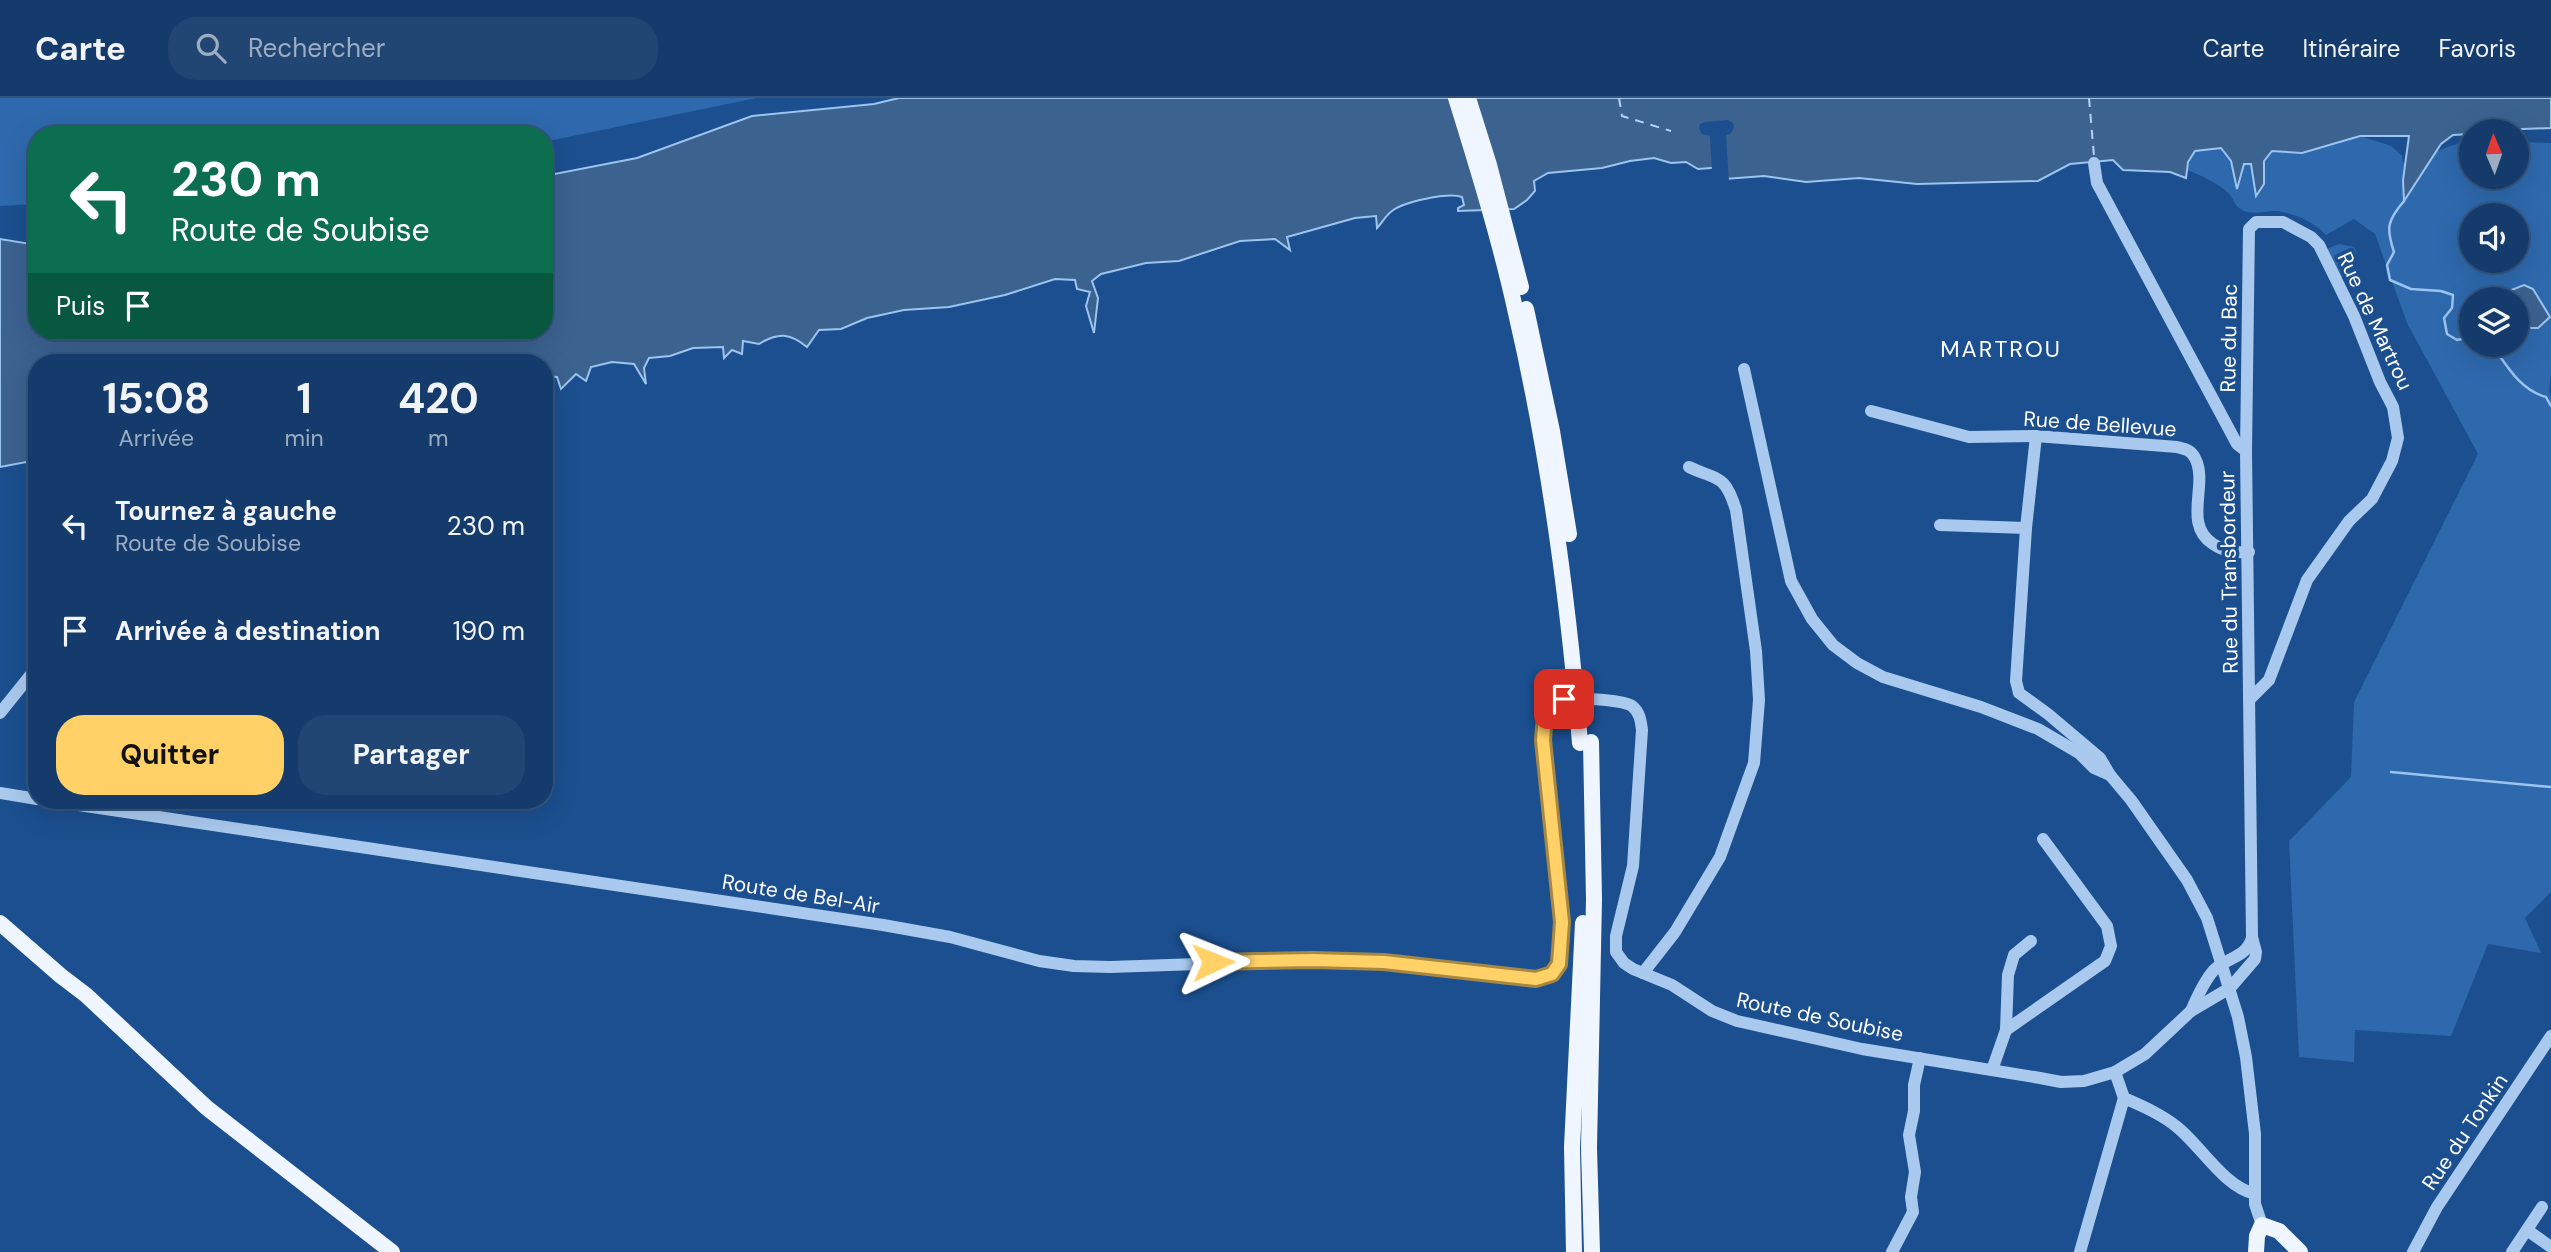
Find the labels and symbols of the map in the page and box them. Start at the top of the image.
north arrow [2459,119,2529,189]
street label: Rue de Martrou [2331,247,2419,395]
street label: Rue du Bac [2214,283,2244,393]
district label: MARTROU [1940,334,2062,364]
street label: Rue de Bellevue [2023,405,2177,443]
street label: Rue du Transbordeur [2213,470,2245,674]
pin [1534,669,1594,729]
street label: Route de Bel-Air [720,868,882,920]
position arrow [1176,925,1250,999]
street label: Route de Soubise [1734,986,1906,1048]
street label: Rue du Tonkin [2416,1068,2514,1196]

